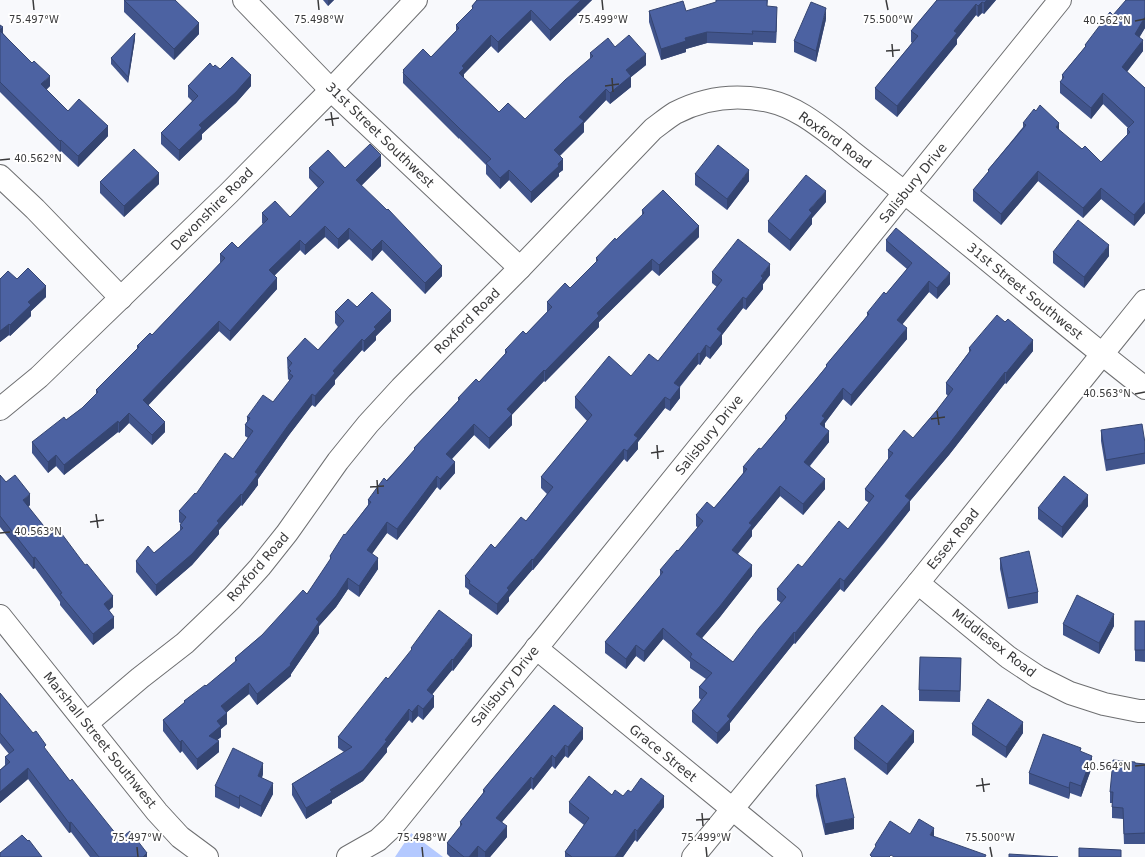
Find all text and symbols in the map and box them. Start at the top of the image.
text: 75.497°W [9,14,59,25]
text: 75.498°W [294,14,344,25]
text: 75.499°W [578,14,628,25]
text: 75.500°W [863,14,913,25]
text: 40.562°N [1083,15,1131,26]
street label: 31st Street Southwest [323,79,437,191]
street label: Roxford Road [796,109,874,171]
street label: Salisbury Drive [876,140,950,226]
text: 40.562°N [14,153,62,164]
street label: Devonshire Road [168,165,256,253]
street label: 31st Street Southwest [964,240,1086,342]
street label: Roxford Road [431,285,503,357]
text: 40.563°N [1083,388,1131,399]
street label: Salisbury Drive [672,392,746,478]
street label: Essex Road [924,506,982,572]
text: 40.563°N [14,526,62,537]
street label: Roxford Road [224,529,292,605]
street label: Middlesex Road [949,606,1039,680]
street label: Salisbury Drive [468,643,542,729]
street label: Marshall Street Southwest [40,669,160,811]
street label: Grace Street [626,721,700,785]
text: 40.564°N [1083,761,1131,772]
text: 75.497°W [112,832,162,843]
text: 75.498°W [397,832,447,843]
text: 75.499°W [681,832,731,843]
text: 75.500°W [965,832,1015,843]

